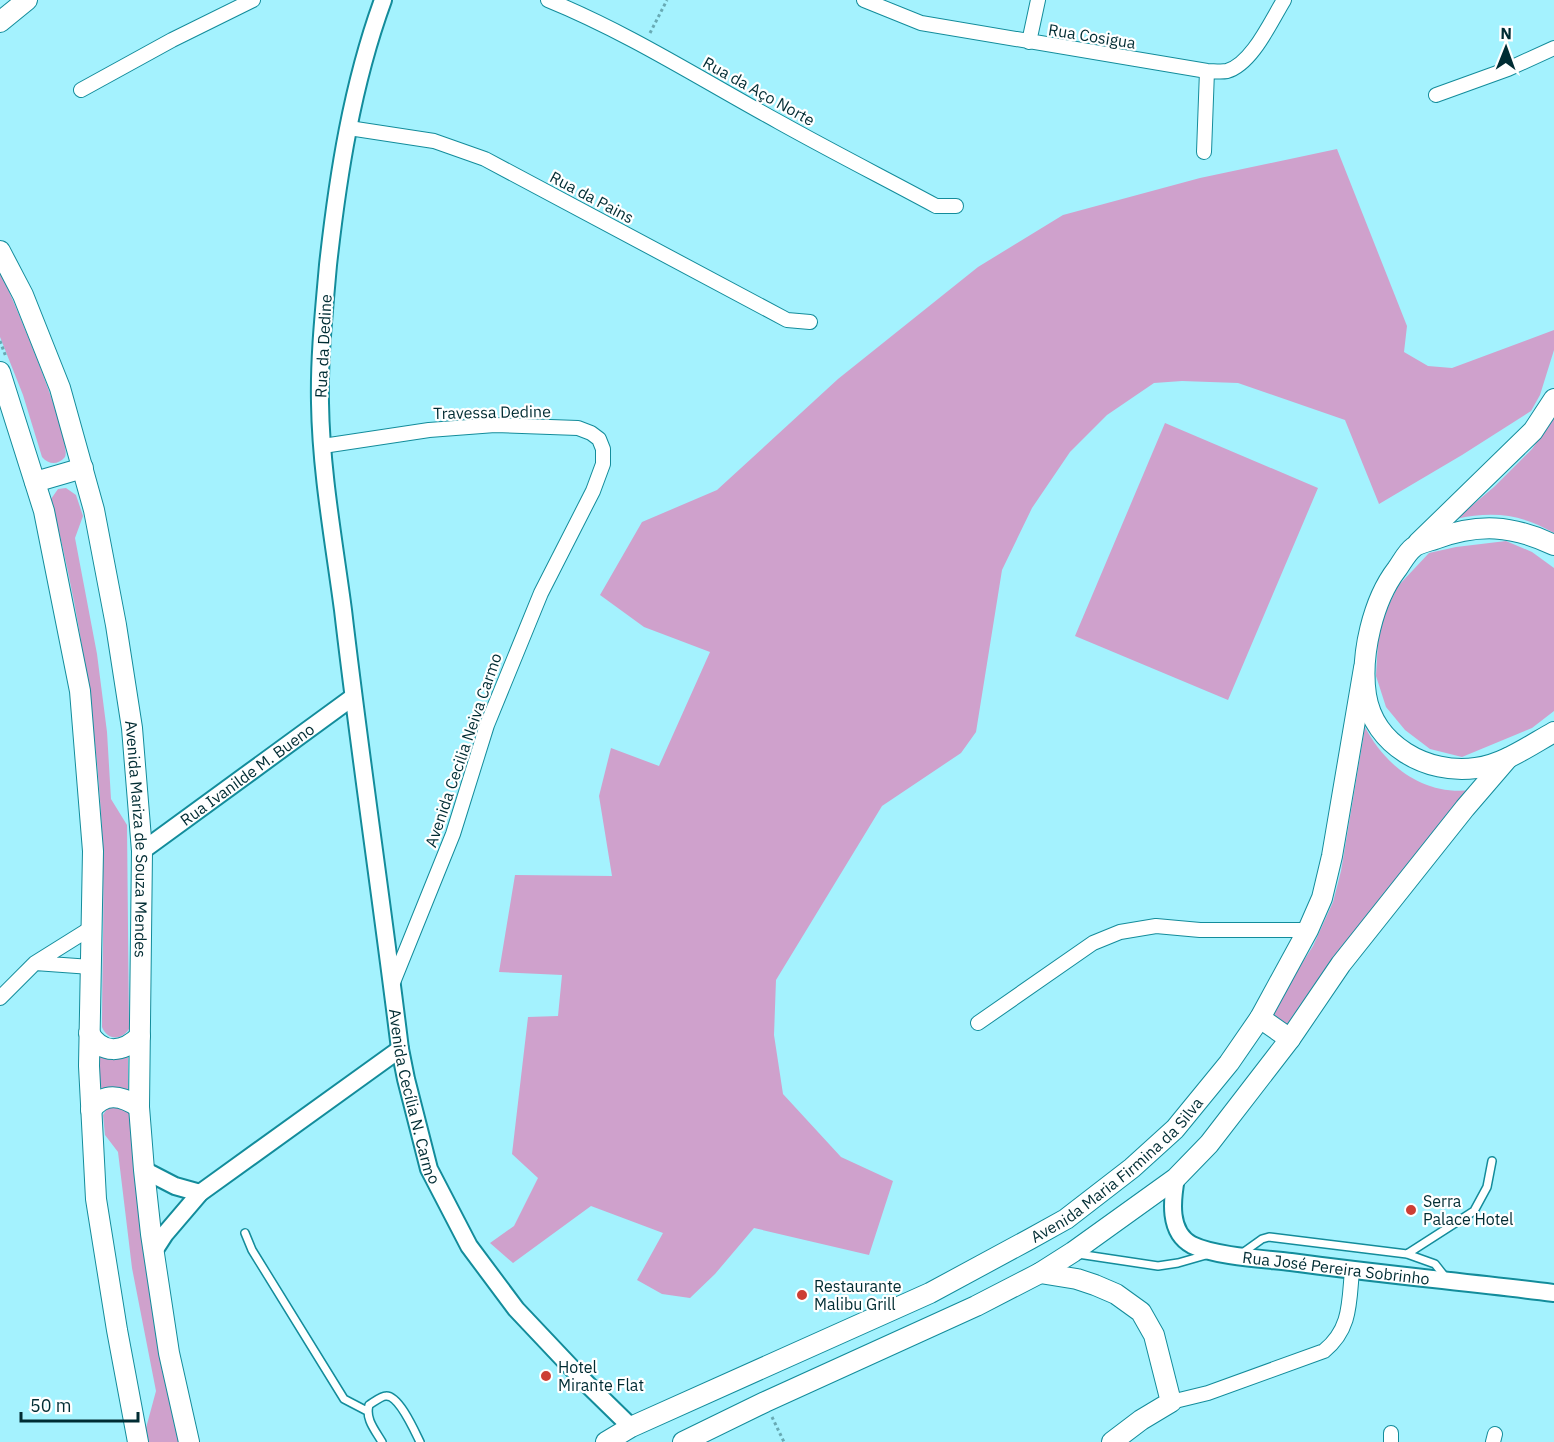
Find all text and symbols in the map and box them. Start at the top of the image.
north arrow [1476,18,1536,78]
street label: Rua Cosigua [1047,19,1138,53]
text: N [1500,23,1512,43]
street label: Rua da Aço Norte [700,52,819,130]
street label: Rua da Pains [547,167,637,227]
street label: Rua da Dedine [310,293,336,398]
street label: Travessa Dedine [433,401,551,423]
street label: Avenida Cecilia Neiva Carmo [420,650,506,850]
street label: Avenida Mariza de Souza Mendes [121,719,152,958]
street label: Rua Ivanilde M. Bueno [176,719,318,830]
street label: Avenida Cecília N. Carmo [385,1008,445,1187]
street label: Avenida Maria Firmina da Silva [1027,1093,1207,1247]
place label: Serra Palace Hotel [1423,1191,1513,1229]
marker: Serra Palace Hotel [1404,1203,1418,1217]
street label: Rua José Pereira Sobrinho [1241,1247,1431,1289]
place label: Restaurante Malibu Grill [814,1276,902,1314]
marker: Restaurante Malibu Grill [795,1288,809,1302]
place label: Hotel Mirante Flat [558,1357,644,1395]
marker: Hotel Mirante Flat [539,1369,553,1383]
scale bar [21,1385,138,1423]
text: 50 m [30,1394,72,1417]

